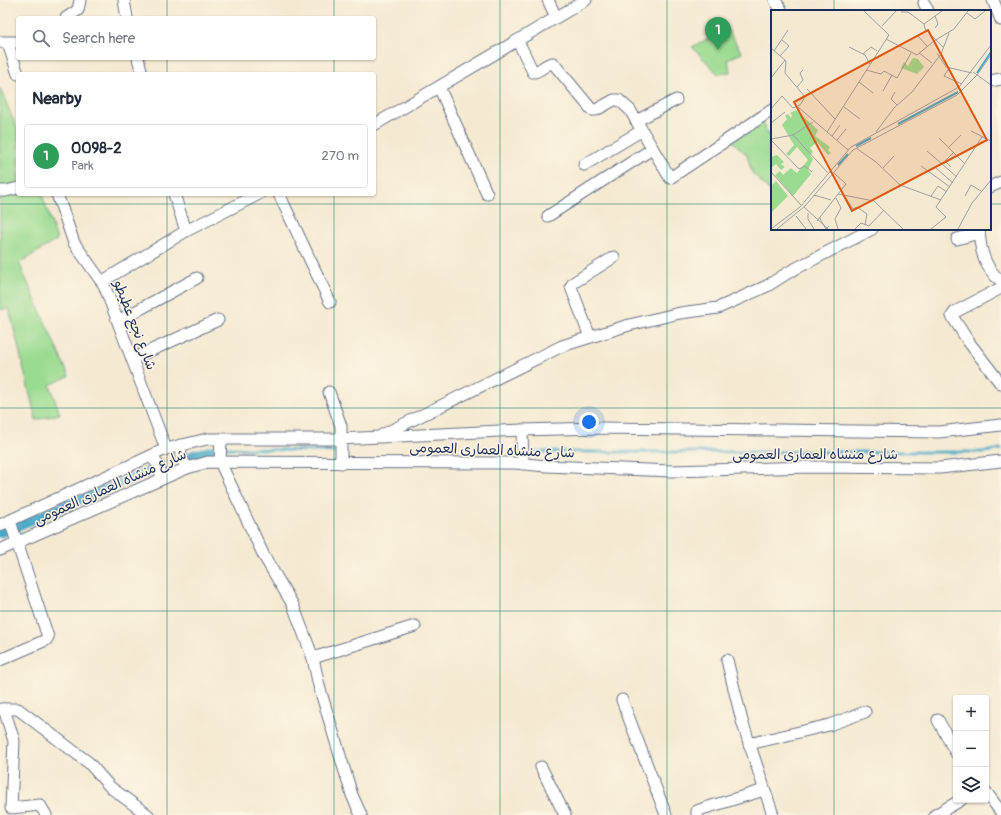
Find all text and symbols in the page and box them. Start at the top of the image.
inset map [771,10,991,230]
search box [16,16,376,60]
pin: 1 [705,17,731,50]
icon: search [30,27,52,49]
text: Search here [62,29,135,48]
text: Nearby [32,88,81,109]
text: 0098-2 [71,139,122,158]
text: 1 [43,148,49,164]
text: 270 m [322,148,359,164]
text: Park [71,158,94,174]
street label: شارع نجع عطيطو [108,277,160,373]
your location [579,412,599,432]
street label: شارع منشاه العمارى العمومى [409,439,575,462]
street label: شارع منشاه العمارى العمومى [31,446,189,529]
street label: شارع منشاه العمارى العمومى [732,446,898,464]
map controls [953,695,989,803]
button: + [953,695,989,731]
button: − [953,731,989,767]
button: layers [953,767,989,803]

